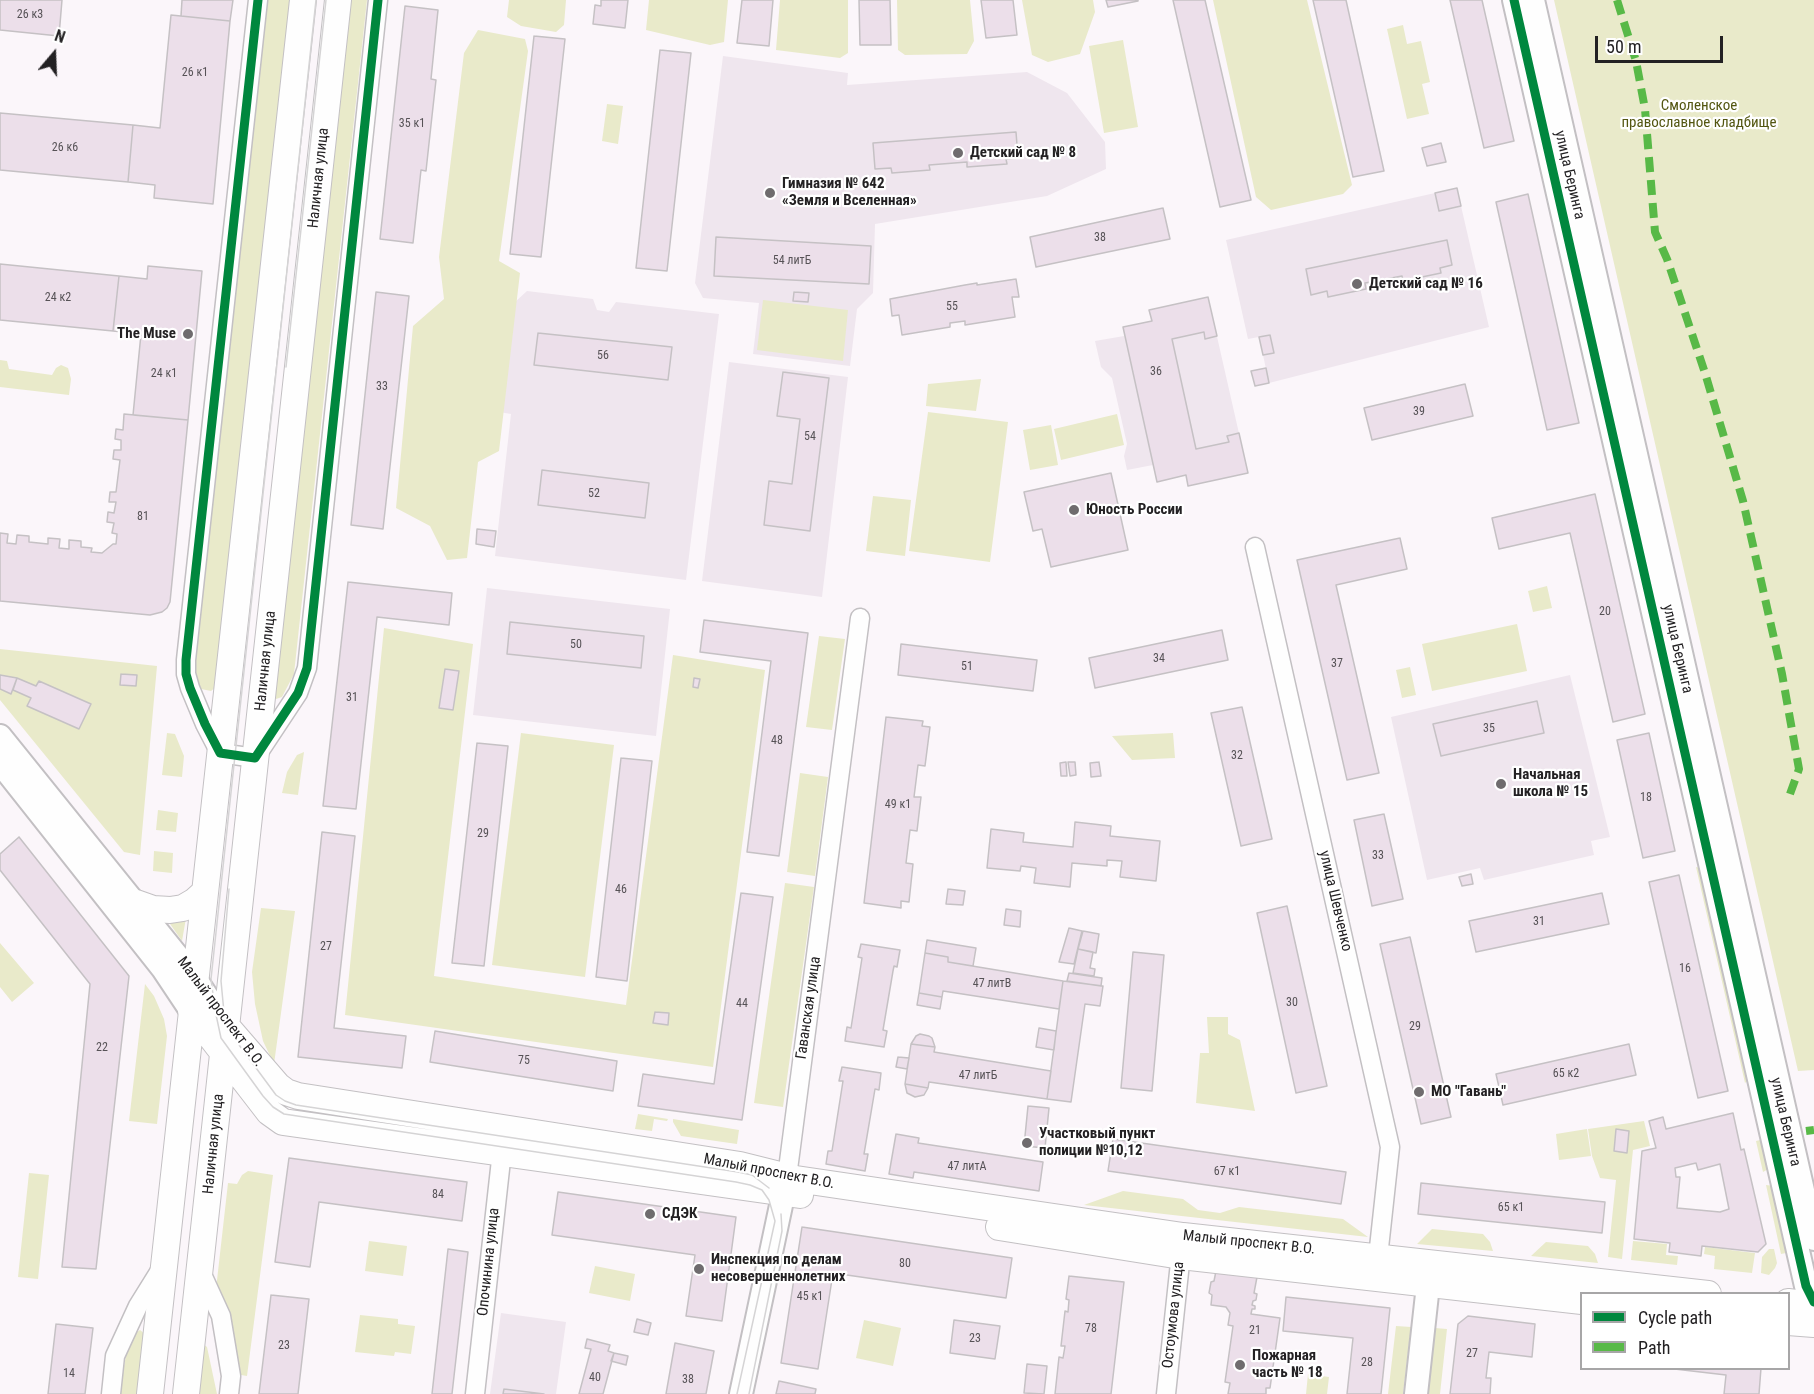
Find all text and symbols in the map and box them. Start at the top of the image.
house number: 26 к3 [17,8,43,22]
north arrow [24,24,84,84]
scale bar [1598,24,1726,62]
text: N [52,26,68,47]
text: 50 m [1606,36,1641,57]
house number: 26 к1 [182,66,208,80]
park label: Смоленское православное кладбище [1621,97,1777,132]
house number: 35 к1 [399,117,425,131]
street label: Наличная улица [305,127,333,229]
street label: улица Беринга [1550,129,1588,221]
house number: 26 к6 [52,141,78,155]
place label: Детский сад № 8 [970,144,1076,162]
marker: Детский сад № 8 [951,146,965,160]
place label: Гимназия № 642 «Земля и Вселенная» [782,175,917,210]
marker: Гимназия № 642 «Земля и Вселенная» [763,186,777,200]
house number: 38 [1094,231,1106,245]
house number: 54 литБ [773,254,811,268]
place label: Детский сад № 16 [1369,275,1483,293]
marker: Детский сад № 16 [1350,277,1364,291]
house number: 24 к2 [45,291,71,305]
house number: 55 [946,300,958,314]
place label: The Muse [117,325,176,343]
marker: The Muse [181,327,195,341]
house number: 56 [597,349,609,363]
house number: 36 [1150,365,1162,379]
house number: 24 к1 [151,367,177,381]
house number: 33 [376,380,388,394]
house number: 39 [1413,405,1425,419]
house number: 54 [804,430,816,444]
house number: 52 [588,487,600,501]
place label: Юность России [1086,501,1182,519]
marker: Юность России [1067,503,1081,517]
house number: 81 [137,510,149,524]
street label: улица Беринга [1658,603,1696,695]
house number: 20 [1599,605,1611,619]
street label: Наличная улица [252,610,280,712]
house number: 50 [570,638,582,652]
house number: 34 [1153,652,1165,666]
house number: 37 [1331,657,1343,671]
house number: 51 [961,660,973,674]
house number: 31 [346,691,358,705]
house number: 35 [1483,722,1495,736]
house number: 48 [771,734,783,748]
house number: 32 [1231,749,1243,763]
place label: Начальная школа № 15 [1513,766,1588,801]
marker: Начальная школа № 15 [1494,777,1508,791]
house number: 18 [1640,791,1652,805]
house number: 49 к1 [885,798,911,812]
house number: 29 [477,827,489,841]
street label: улица Шевченко [1315,849,1355,953]
house number: 33 [1372,849,1384,863]
house number: 46 [615,883,627,897]
house number: 31 [1533,915,1545,929]
house number: 27 [320,940,332,954]
street label: Малый проспект В.О. [173,953,267,1071]
street label: Гаванская улица [793,955,825,1061]
house number: 16 [1679,962,1691,976]
house number: 47 литВ [973,977,1011,991]
house number: 30 [1286,996,1298,1010]
house number: 44 [736,997,748,1011]
house number: 29 [1409,1020,1421,1034]
house number: 22 [96,1041,108,1055]
house number: 75 [518,1054,530,1068]
house number: 65 к2 [1553,1067,1579,1081]
house number: 47 литБ [959,1069,997,1083]
street label: улица Беринга [1766,1076,1804,1168]
place label: МО "Гавань" [1431,1083,1506,1101]
marker: МО "Гавань" [1412,1085,1426,1099]
street label: Наличная улица [200,1093,228,1195]
place label: Участковый пункт полиции №10,12 [1039,1125,1155,1160]
marker: Участковый пункт полиции №10,12 [1020,1136,1034,1150]
street label: Малый проспект В.О. [702,1150,836,1194]
house number: 47 литА [948,1160,986,1174]
house number: 67 к1 [1214,1165,1240,1179]
house number: 84 [432,1188,444,1202]
house number: 65 к1 [1498,1201,1524,1215]
place label: СДЭК [662,1205,697,1223]
street label: Опочинина улица [474,1207,504,1317]
marker: СДЭК [643,1207,657,1221]
street label: Малый проспект В.О. [1182,1227,1316,1259]
place label: Инспекция по делам несовершеннолетних [711,1251,846,1286]
house number: 80 [899,1257,911,1271]
street label: Остоумова улица [1159,1261,1189,1369]
marker: Инспекция по делам несовершеннолетних [692,1262,706,1276]
house number: 45 к1 [797,1290,823,1304]
legend [1580,1292,1790,1370]
text: Cycle path [1638,1307,1712,1328]
house number: 78 [1085,1322,1097,1336]
house number: 21 [1249,1324,1261,1338]
house number: 23 [969,1332,981,1346]
text: Path [1638,1337,1671,1358]
house number: 23 [278,1339,290,1353]
place label: Пожарная часть № 18 [1252,1347,1323,1382]
house number: 27 [1466,1347,1478,1361]
house number: 28 [1361,1356,1373,1370]
marker: Пожарная часть № 18 [1233,1358,1247,1372]
house number: 14 [63,1367,75,1381]
house number: 40 [589,1371,601,1385]
house number: 38 [682,1373,694,1387]

